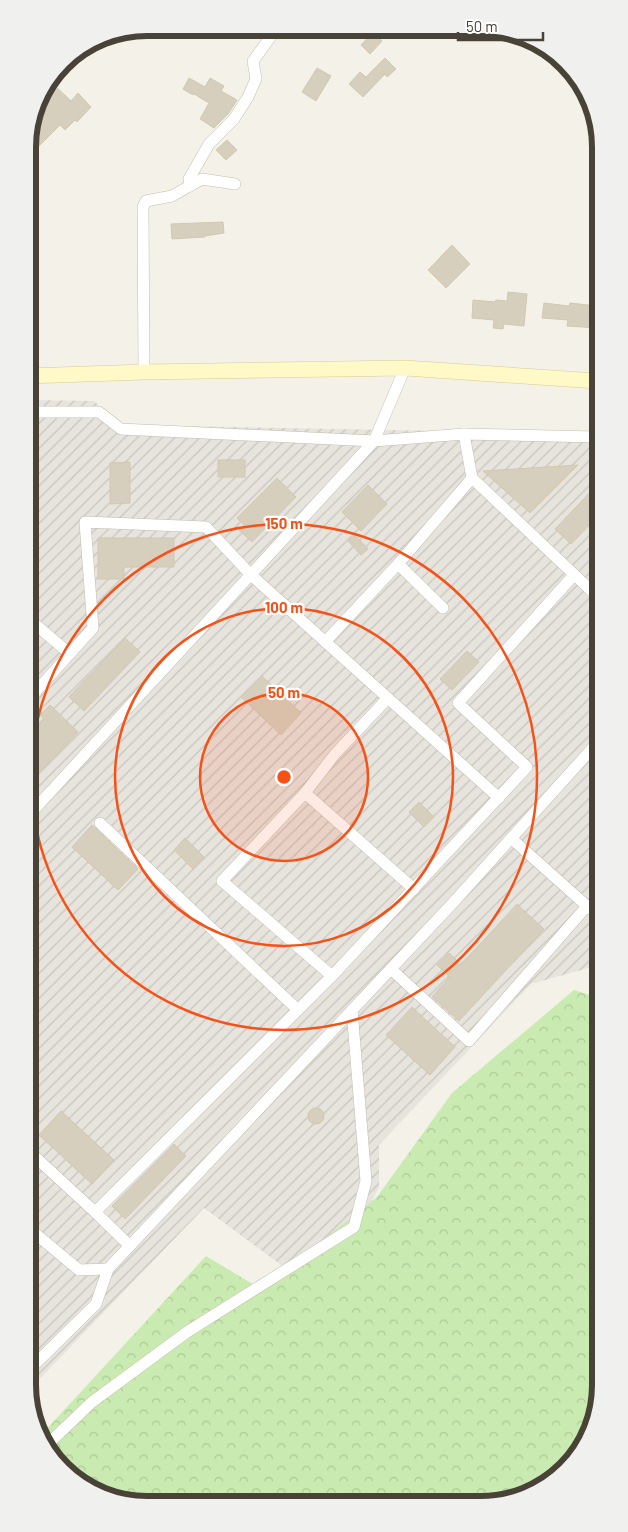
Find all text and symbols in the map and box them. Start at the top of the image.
scale bar [458,10,543,42]
text: 50 m [466,17,498,35]
text: 150 m [265,514,303,532]
text: 100 m [265,598,303,616]
text: 50 m [268,683,300,701]
centre of rings [275,768,293,786]

